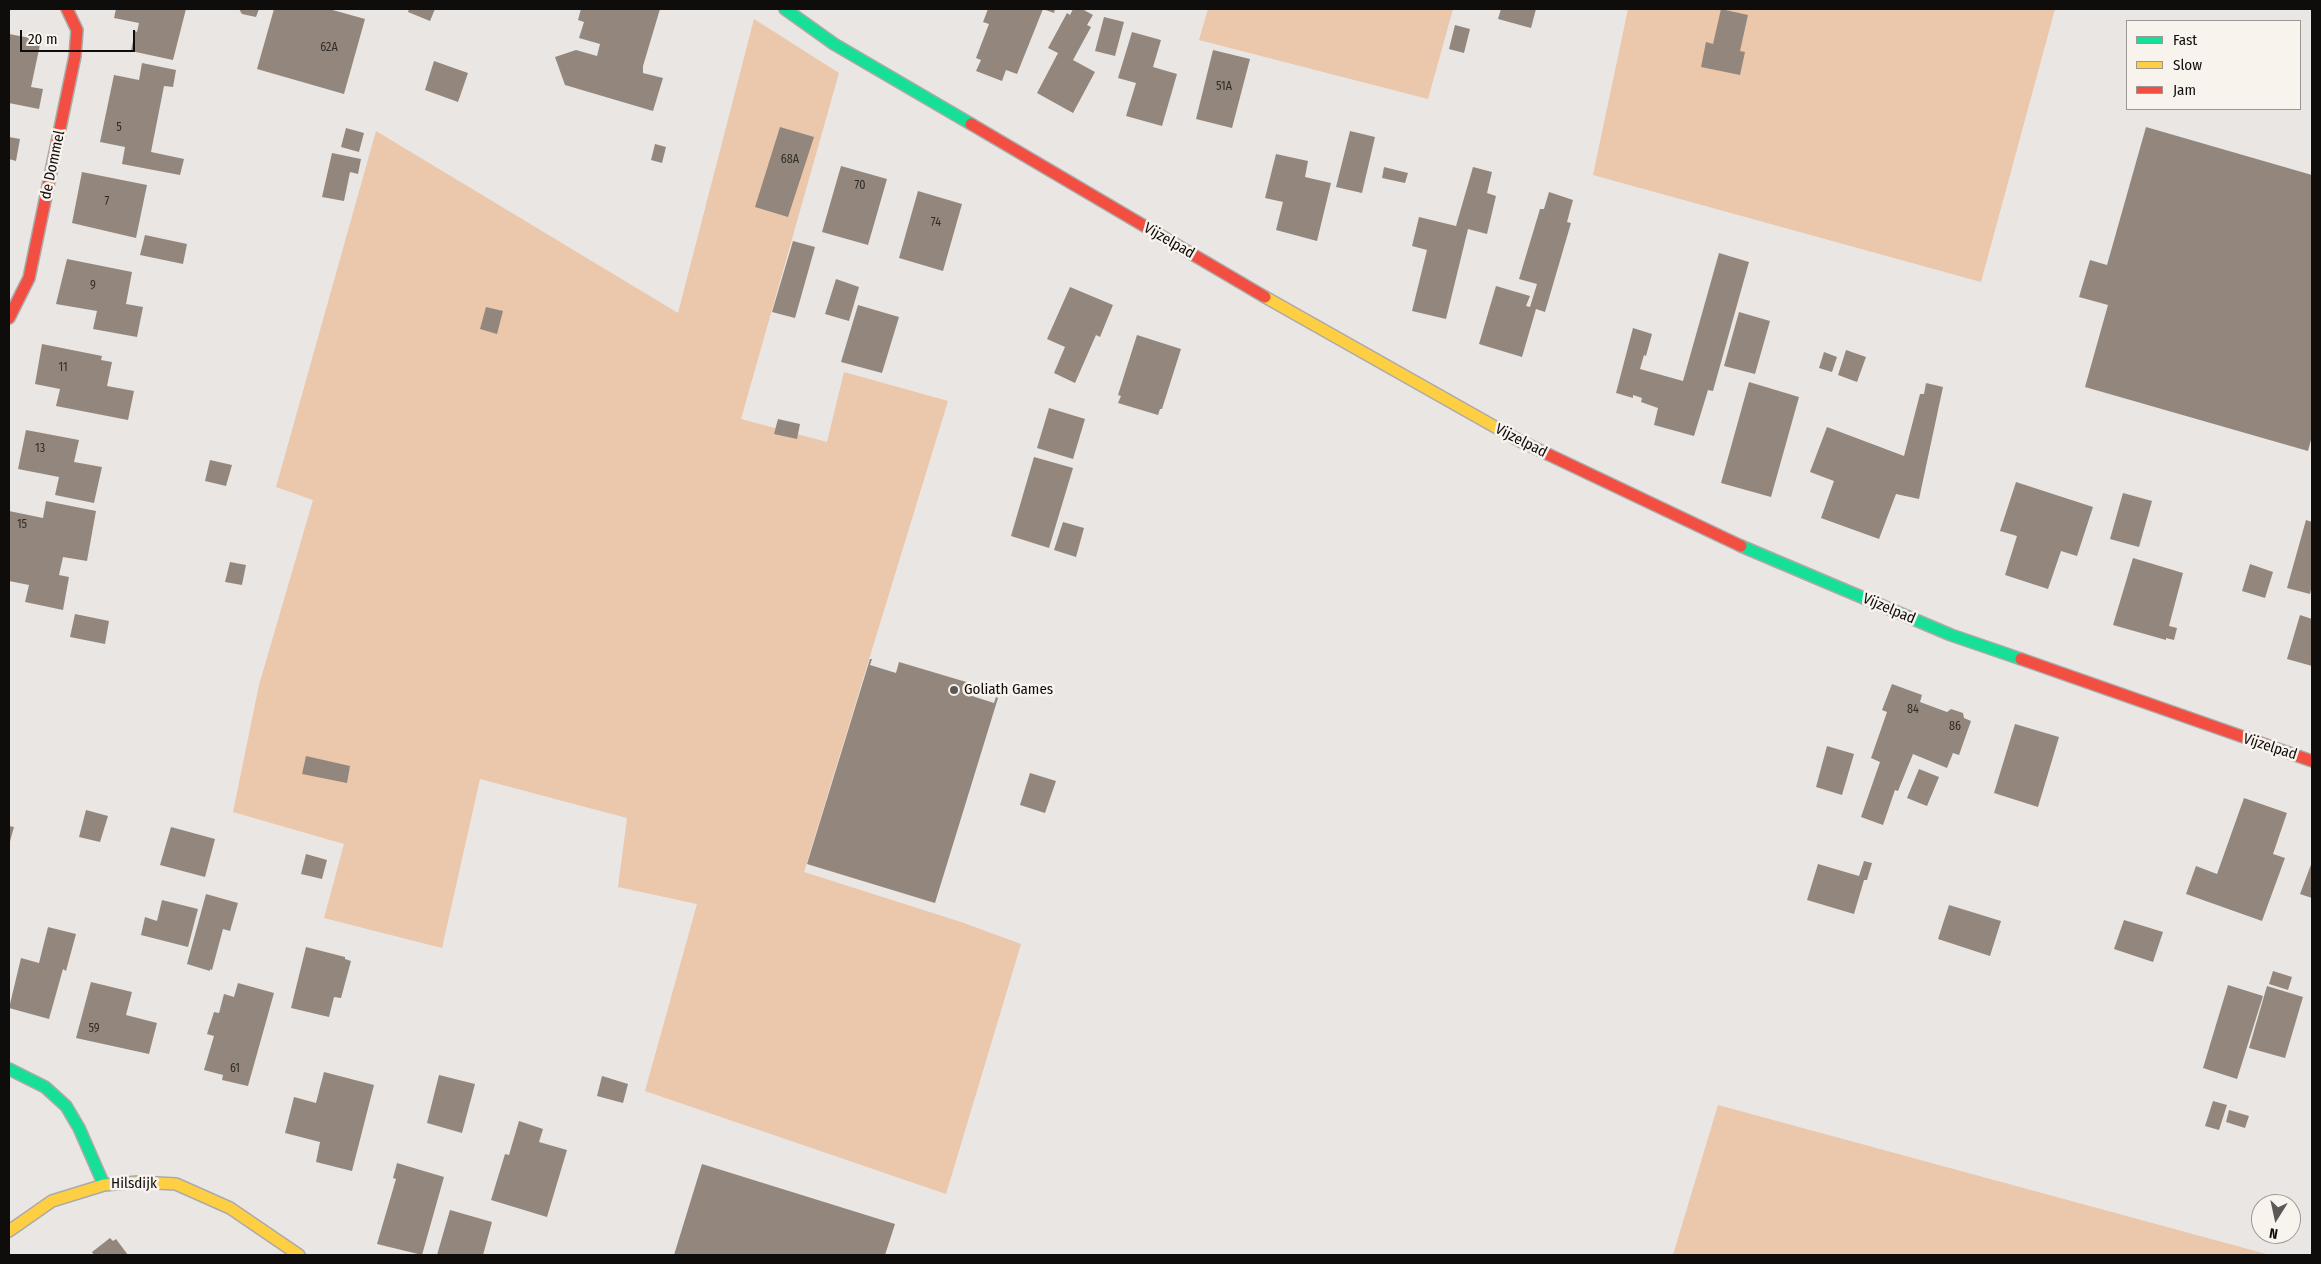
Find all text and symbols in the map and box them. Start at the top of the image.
scale bar [22,20,138,52]
legend [2126,20,2301,110]
text: 20 m [28,30,58,48]
text: Fast [2173,31,2197,49]
house number: 62A [320,41,338,55]
text: Slow [2173,56,2202,74]
house number: 51A [1216,80,1232,94]
text: Jam [2173,81,2196,99]
house number: 5 [116,121,122,135]
street label: de Dommel [37,129,69,201]
house number: 68A [781,153,799,167]
house number: 70 [855,179,865,193]
house number: 7 [105,195,109,209]
house number: 74 [931,216,941,230]
street label: Vijzelpad [1140,219,1198,263]
house number: 9 [90,279,96,293]
house number: 11 [58,361,68,375]
street label: Vijzelpad [1492,420,1550,462]
house number: 13 [35,442,45,456]
house number: 15 [17,518,27,532]
street label: Vijzelpad [1860,590,1918,628]
place label: Goliath Games [964,681,1053,699]
marker: Goliath Games [948,684,960,696]
house number: 84 [1907,703,1919,717]
house number: 86 [1949,720,1961,734]
street label: Vijzelpad [2241,730,2299,764]
house number: 59 [88,1022,100,1036]
house number: 61 [230,1062,240,1076]
street label: Hilsdijk [111,1175,157,1193]
north arrow [2251,1194,2301,1244]
text: N [2268,1224,2279,1242]

